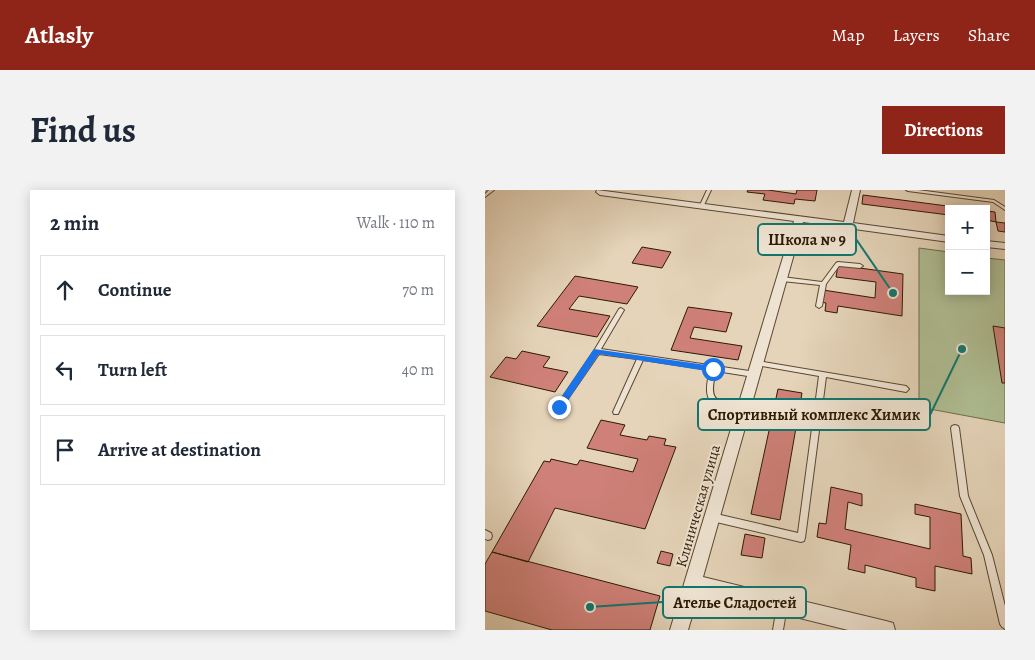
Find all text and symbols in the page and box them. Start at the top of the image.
text: Atlasly [25,19,93,51]
text: Map [832,23,865,47]
text: Layers [893,23,940,47]
text: Share [968,23,1010,47]
text: Find us [30,106,136,154]
button: Directions [882,106,1005,154]
map controls [945,205,990,295]
button: + [945,205,990,250]
text: 2 min [50,209,99,237]
text: Walk · 110 m [357,212,435,234]
callout: Школа № 9 [758,224,856,255]
text: Школа № 9 [768,229,846,251]
button: − [945,250,990,295]
icon: ahead [51,276,79,304]
text: Continue [98,277,172,303]
text: 70 m [402,279,434,301]
icon: left [51,356,79,384]
text: Turn left [98,357,167,383]
route start [702,358,725,381]
text: 40 m [402,359,434,381]
route end [548,396,571,419]
callout: Спортивный комплекс Химик [698,399,930,430]
text: Спортивный комплекс Химик [708,404,921,426]
icon: arrive [51,436,79,464]
text: Arrive at destination [98,437,261,463]
street label: Клиническая улица [671,442,725,570]
callout: Ателье Сладостей [663,587,806,618]
text: Ателье Сладостей [672,592,797,614]

